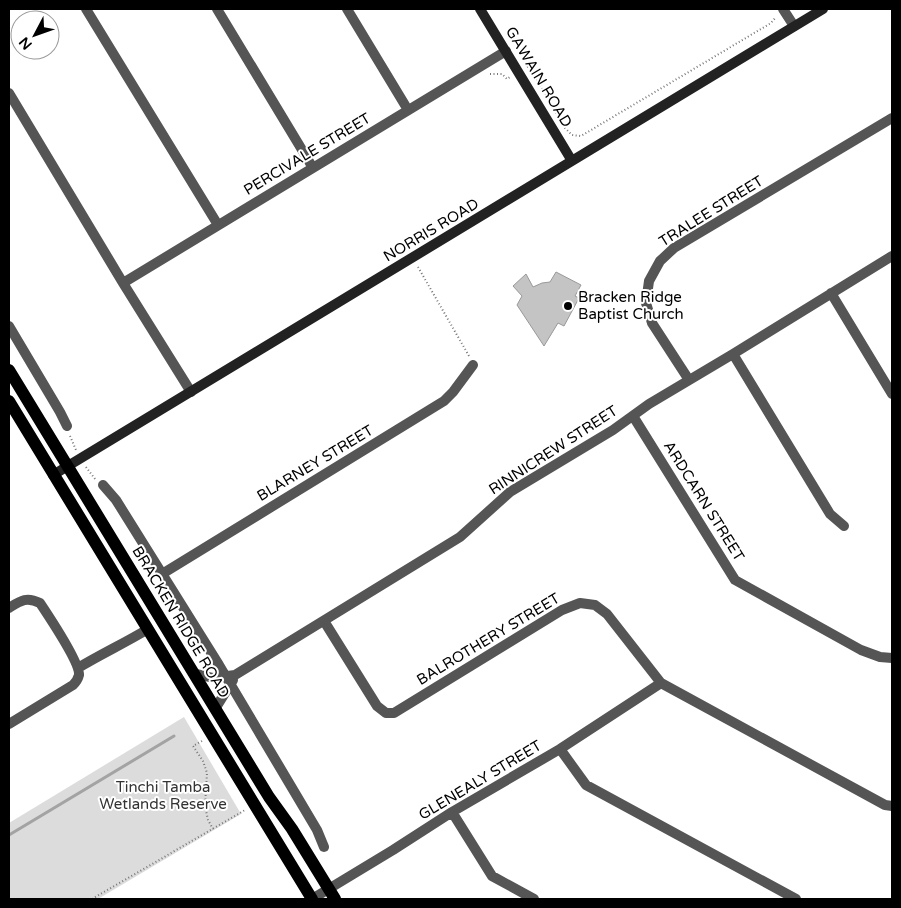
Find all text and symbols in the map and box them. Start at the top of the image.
north arrow [10,10,60,60]
street label: GAWAIN ROAD [502,23,576,131]
text: N [15,33,36,53]
street label: PERCIVALE STREET [240,109,374,199]
street label: TRALEE STREET [656,172,766,250]
street label: NORRIS ROAD [380,194,482,266]
place label: Bracken Ridge Baptist Church [578,288,684,323]
marker: Bracken Ridge Baptist Church [562,300,574,312]
street label: RINNICREW STREET [485,402,621,498]
street label: BLARNEY STREET [254,421,376,505]
street label: ARDCARN STREET [660,438,748,564]
street label: BRACKEN RIDGE ROAD [128,543,234,701]
street label: BALROTHERY STREET [413,589,563,689]
street label: GLENEALY STREET [415,736,545,824]
park label: Tinchi Tamba Wetlands Reserve [99,778,227,813]

